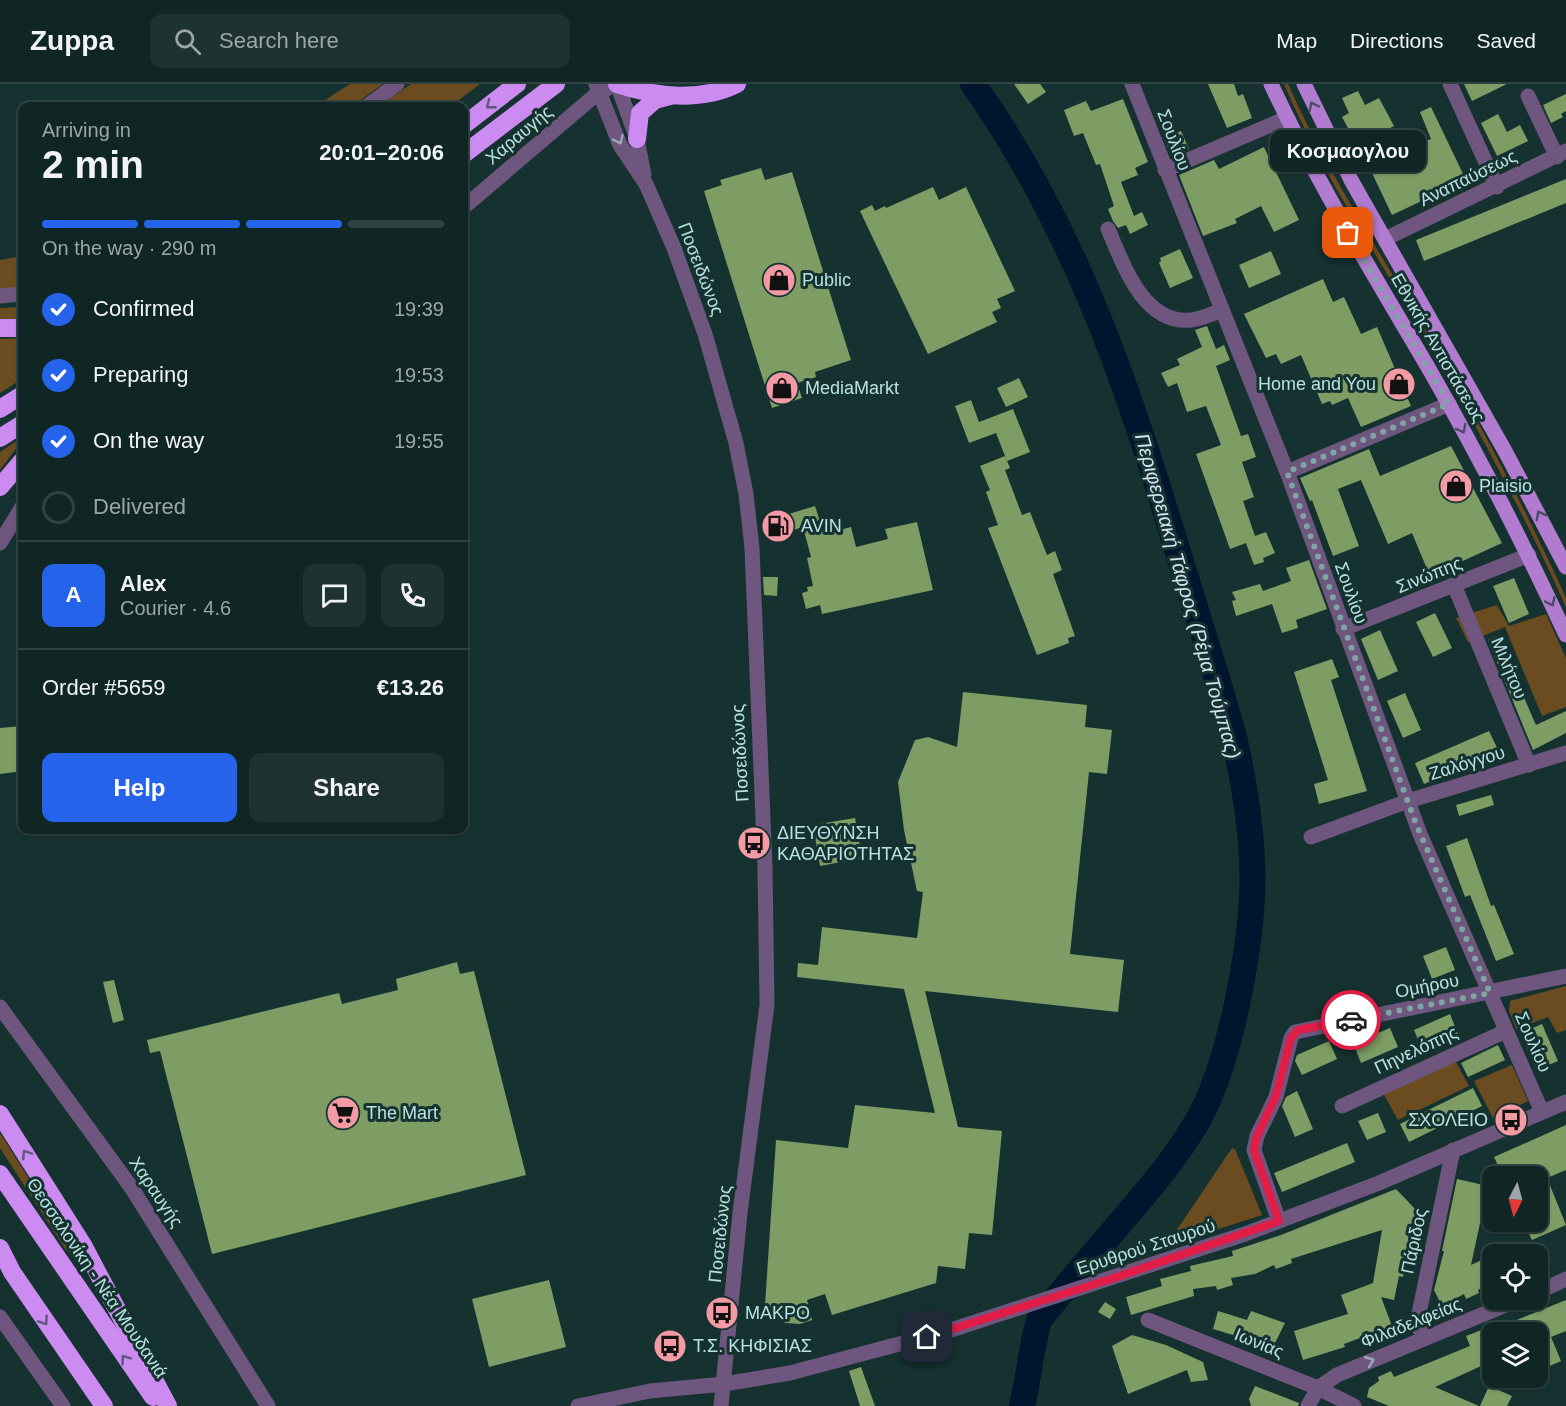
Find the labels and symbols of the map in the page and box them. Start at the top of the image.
one-way arrow [486,97,497,108]
street label: Χαραυγής [482,101,557,169]
one-way arrow [1309,101,1321,112]
street label: Σουλίου [1153,107,1195,173]
callout: Κοσμαογλου [1270,131,1426,173]
one-way arrow [611,133,623,144]
street label: Αναπαύσεως [1416,146,1520,210]
pin [1322,207,1373,258]
street label: Ποσειδώνος [674,220,728,319]
shop icon: Public [761,262,797,298]
place label: Public [802,270,851,290]
street label: Εθνικής Αντιστάσεως [1387,270,1489,426]
shop icon: Home and You [1381,366,1417,402]
shop icon: MediaMarkt [764,370,800,406]
place label: Home and You [1258,374,1376,394]
place label: MediaMarkt [805,378,899,398]
one-way arrow [1455,423,1466,433]
water label: Περιφερειακή Τάφρος (Ρέμα Τούμπας) [1131,431,1245,761]
shop icon: Plaisio [1438,468,1474,504]
place label: Plaisio [1479,476,1532,496]
fuel station icon: AVIN [760,508,796,544]
one-way arrow [1535,511,1547,522]
place label: AVIN [801,516,842,536]
street label: Σινώπης [1393,553,1465,597]
street label: Σουλίου [1331,560,1371,626]
one-way arrow [1543,596,1555,607]
street label: Μιλήτου [1487,634,1531,702]
street label: Ποσειδώνος [727,703,753,802]
street label: Ζαλόγγου [1427,742,1507,784]
place label: ΔΙΕΥΘΥΝΣΗ ΚΑΘΑΡΙΟΤΗΤΑΣ [777,823,914,864]
bus stop icon: ΔΙΕΥΘΥΝΣΗ ΚΑΘΑΡΙΟΤΗΤΑΣ [736,825,772,861]
street label: Ομήρου [1393,970,1461,1002]
courier [1321,990,1381,1050]
street label: Σουλίου [1511,1009,1555,1075]
street label: Πηνελόπης [1371,1022,1461,1078]
supermarket icon: The Mart [325,1095,361,1131]
bus stop icon: ΣΧΟΛΕΙΟ [1493,1102,1529,1138]
place label: The Mart [366,1103,438,1123]
place label: ΣΧΟΛΕΙΟ [1408,1110,1488,1130]
one-way arrow [22,1149,33,1160]
street label: Χαραυγής [125,1153,187,1231]
north arrow [1482,1166,1548,1232]
street label: Θεσσαλονίκη - Νέα Μουδανιά [23,1174,171,1382]
street label: Ποσειδώνος [705,1184,735,1284]
street label: Πάριδος [1397,1206,1431,1276]
street label: Ερυθρού Σταυρού [1074,1215,1218,1279]
street label: Φιλαδελφείας [1358,1294,1465,1352]
bus stop icon: ΜΑΚΡΟ [704,1295,740,1331]
place label: ΜΑΚΡΟ [745,1303,810,1323]
pin [901,1311,952,1362]
one-way arrow [37,1315,49,1325]
street label: Ιωνίας [1232,1324,1287,1362]
bus stop icon: Τ.Σ. ΚΗΦΙΣΙΑΣ [652,1328,688,1364]
place label: Τ.Σ. ΚΗΦΙΣΙΑΣ [693,1336,812,1356]
one-way arrow [121,1354,132,1365]
one-way arrow [1364,1356,1375,1368]

